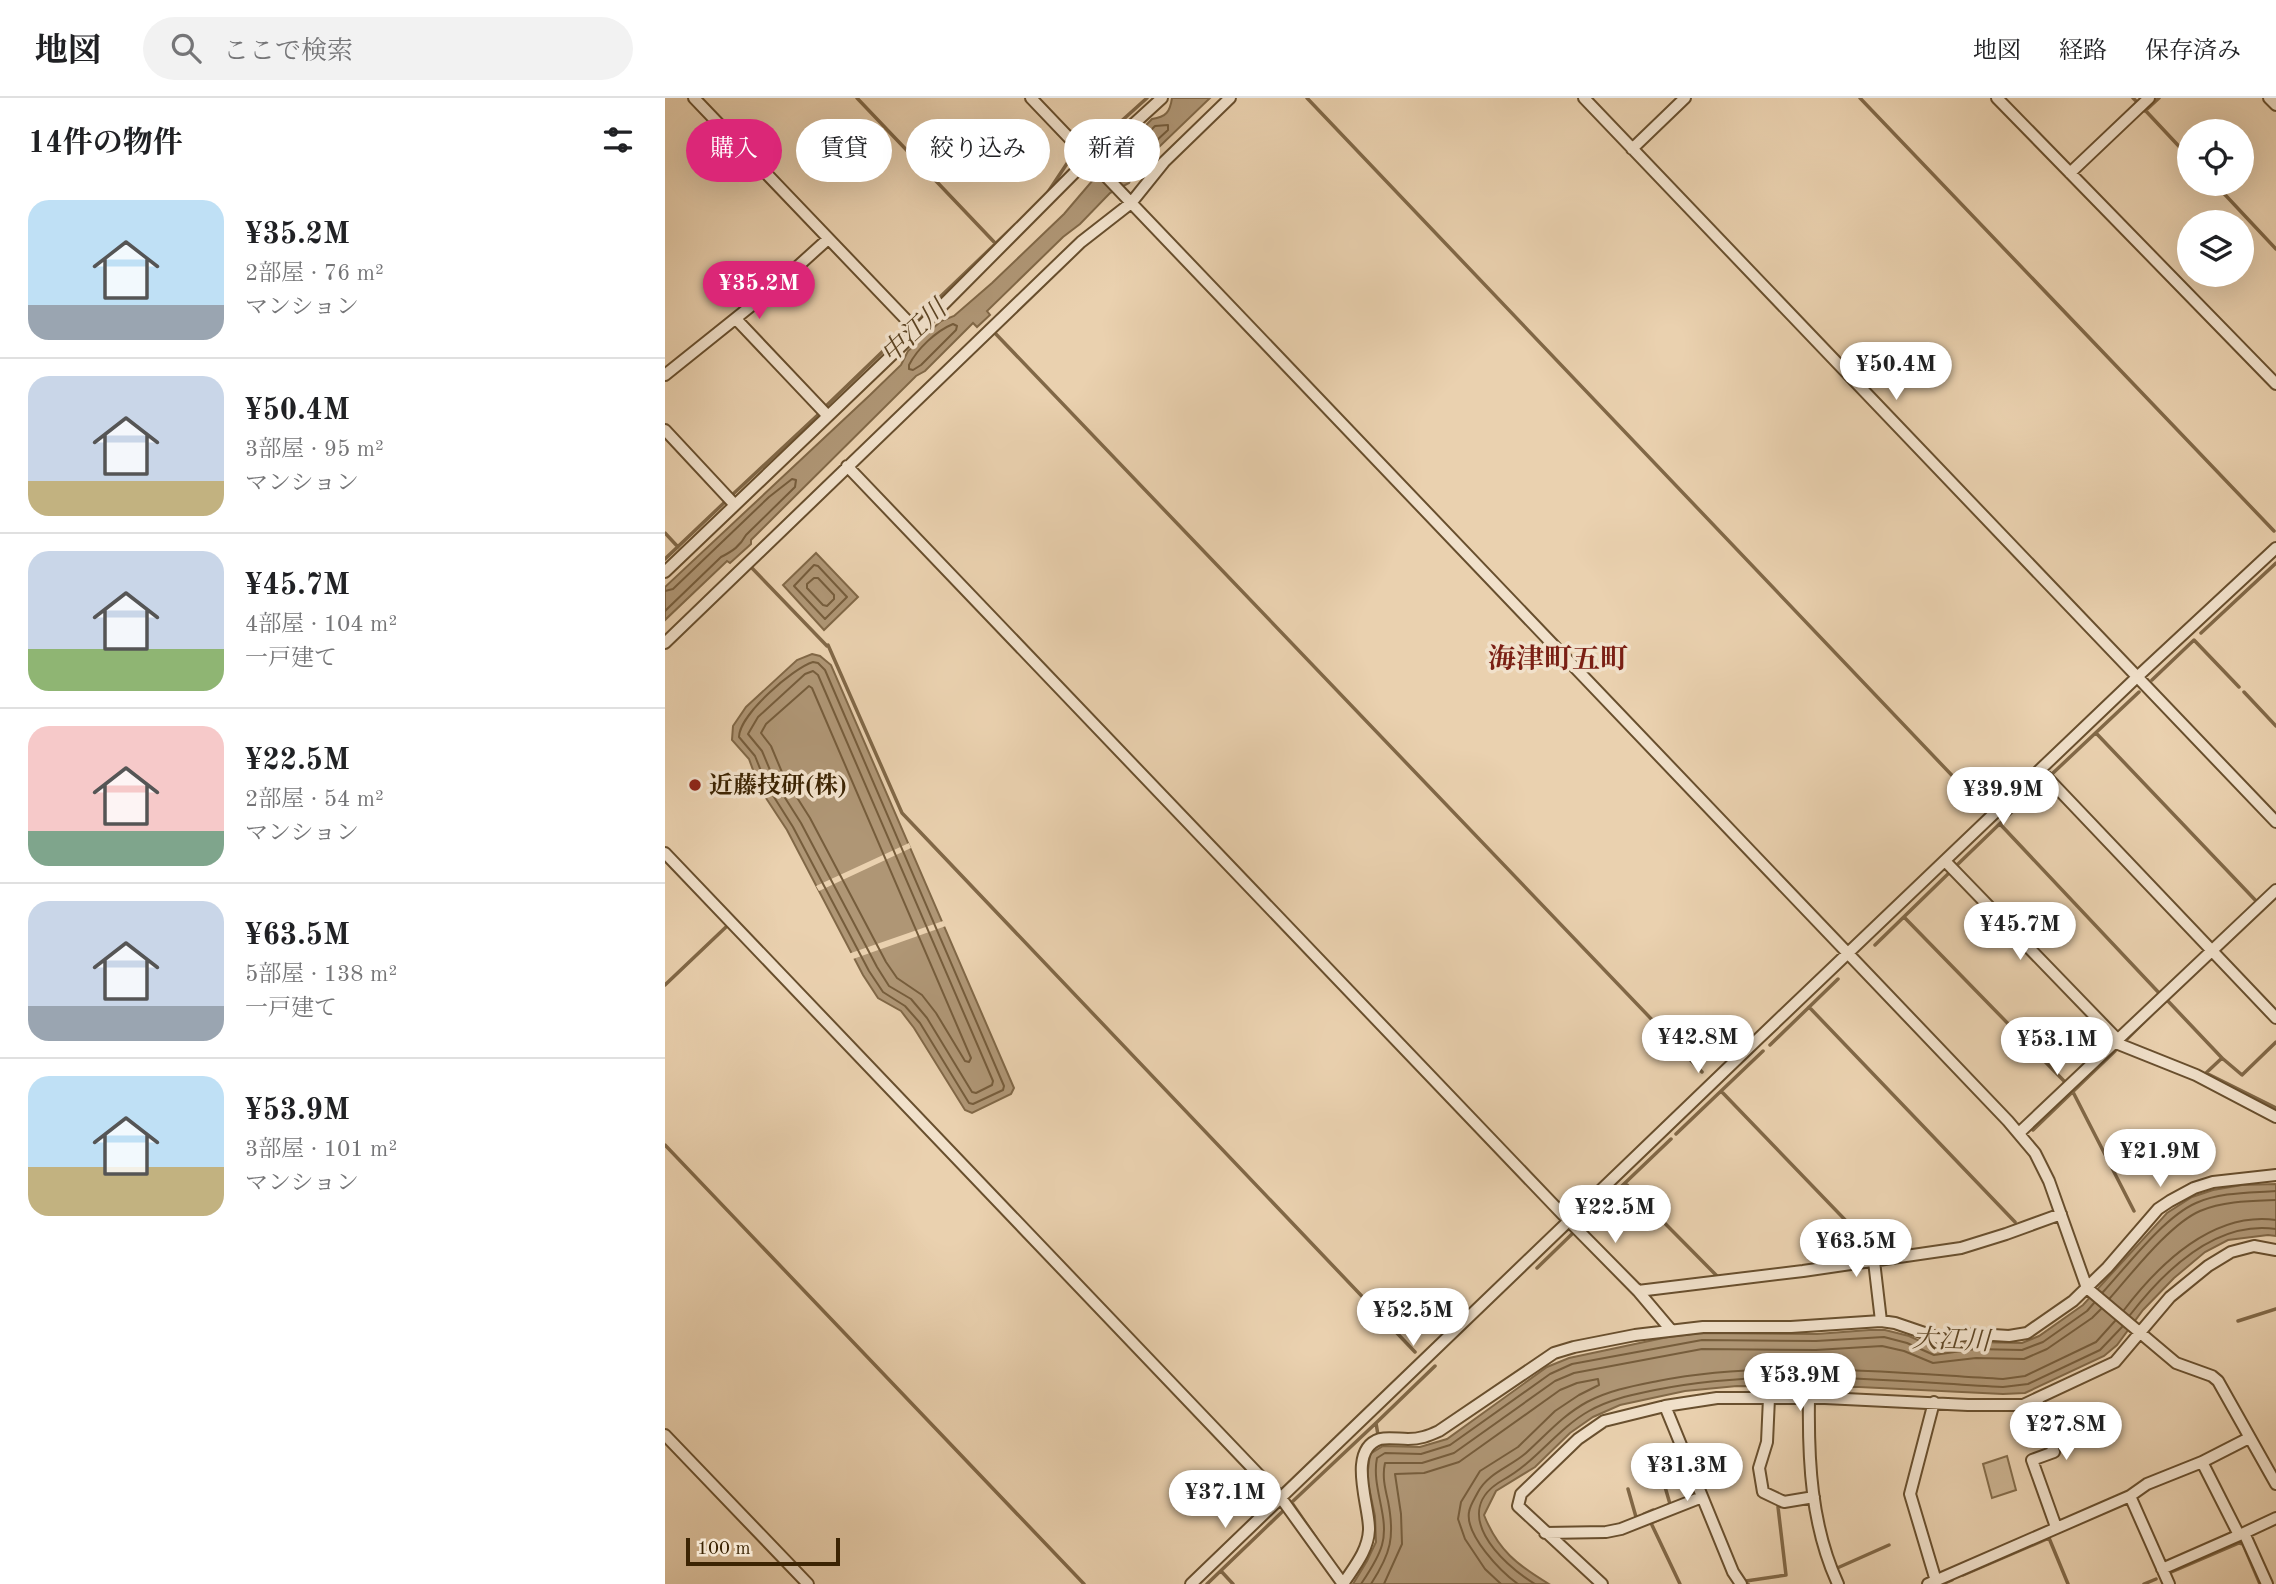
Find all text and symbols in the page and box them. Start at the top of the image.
search box [143,17,633,80]
icon: search [167,29,205,67]
text: 地図 [35,36,101,69]
text: ここで検索 [223,39,353,65]
text: 地図 [1973,40,2021,64]
text: 経路 [2059,40,2107,64]
text: 保存済み [2145,40,2241,64]
chip: 購入 [686,119,782,182]
chip: 賃貸 [796,119,892,182]
chip: 絞り込み [906,119,1050,182]
chip: 新着 [1064,119,1160,182]
map controls [2177,119,2254,287]
button: locate [2177,119,2254,196]
icon: filters [599,121,637,159]
text: 14件の物件 [28,129,183,159]
button: layers [2177,210,2254,287]
text: ¥35.2M [245,220,350,250]
icon: home [84,228,168,312]
text: 2部屋 · 76 m² [245,262,384,285]
pin: ¥35.2M [702,262,816,321]
text: ¥35.2M [719,272,799,295]
water label: 中江川 [876,293,954,369]
text: マンション [245,296,359,319]
pin: ¥50.4M [1839,342,1953,402]
text: ¥50.4M [1856,353,1936,376]
text: ¥50.4M [245,396,350,426]
icon: home [84,404,168,488]
text: 3部屋 · 95 m² [245,438,384,461]
text: マンション [245,472,359,495]
text: ¥45.7M [245,571,350,601]
icon: home [84,579,168,663]
text: 4部屋 · 104 m² [245,613,397,636]
district label: 海津町五町 [1488,643,1628,675]
text: 一戸建て [245,647,337,670]
text: ¥22.5M [245,746,350,776]
icon: home [84,754,168,838]
pin: ¥39.9M [1946,768,2060,827]
place label: 近藤技研(株) [709,772,847,799]
marker: 近藤技研(株) [687,777,703,793]
text: ¥39.9M [1963,778,2043,801]
text: 2部屋 · 54 m² [245,788,384,811]
text: マンション [245,822,359,845]
pin: ¥45.7M [1963,902,2077,962]
text: ¥45.7M [1980,913,2060,936]
text: ¥63.5M [245,921,350,951]
icon: home [84,929,168,1013]
text: 5部屋 · 138 m² [245,963,397,986]
text: 一戸建て [245,997,337,1020]
pin: ¥42.8M [1641,1016,1755,1075]
pin: ¥53.1M [2000,1018,2114,1077]
text: ¥42.8M [1658,1026,1738,1049]
text: ¥53.1M [2017,1028,2097,1051]
text: ¥53.9M [245,1096,350,1126]
icon: home [84,1104,168,1188]
pin: ¥21.9M [2103,1130,2217,1189]
text: 3部屋 · 101 m² [245,1138,397,1161]
text: ¥21.9M [2120,1140,2200,1163]
text: マンション [245,1172,359,1195]
pin: ¥22.5M [1558,1186,1672,1245]
text: ¥22.5M [1575,1196,1655,1219]
pin: ¥63.5M [1799,1220,1913,1279]
text: ¥63.5M [1816,1230,1896,1253]
pin: ¥52.5M [1356,1288,1470,1348]
text: ¥52.5M [1373,1299,1453,1322]
water label: 大江川 [1911,1325,1993,1355]
pin: ¥53.9M [1743,1354,1857,1413]
text: ¥53.9M [1760,1364,1840,1387]
pin: ¥27.8M [2009,1402,2123,1462]
text: ¥27.8M [2026,1413,2106,1436]
pin: ¥31.3M [1630,1444,1744,1503]
text: ¥31.3M [1647,1454,1727,1477]
pin: ¥37.1M [1168,1470,1282,1530]
text: ¥37.1M [1185,1481,1265,1504]
scale bar [686,1535,840,1567]
text: 100 m [697,1540,750,1559]

